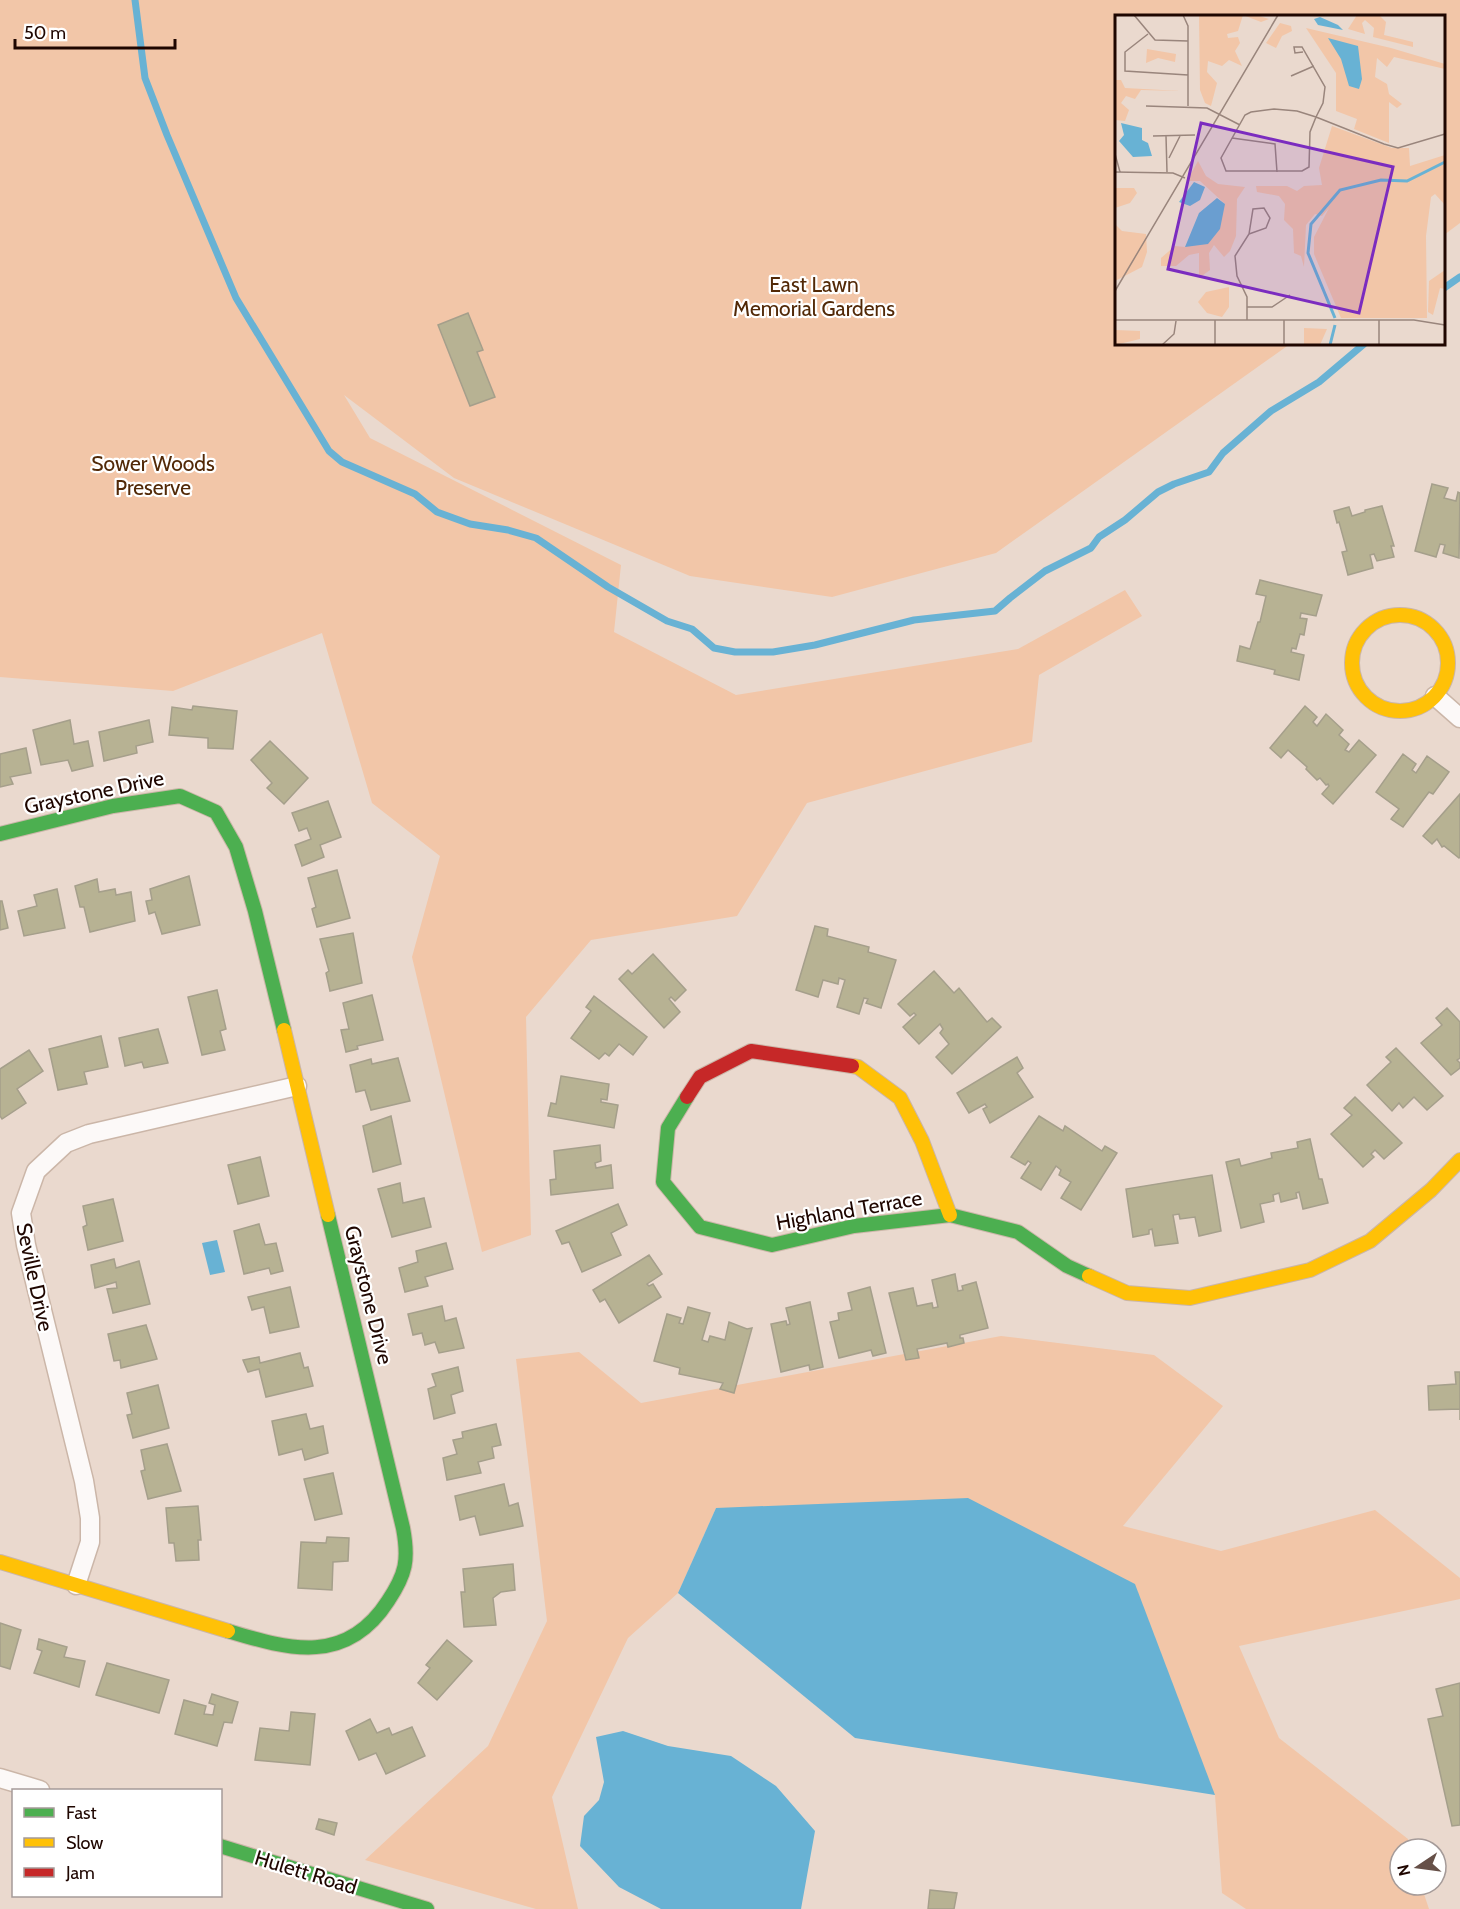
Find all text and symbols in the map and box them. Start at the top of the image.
scale bar [15,12,176,50]
inset map [1115,15,1445,345]
text: 50 m [24,22,66,44]
park label: East Lawn Memorial Gardens [733,272,895,321]
park label: Sower Woods Preserve [91,451,215,500]
street label: Graystone Drive [22,765,166,819]
street label: Highland Terrace [774,1185,924,1235]
street label: Seville Drive [11,1221,59,1334]
street label: Graystone Drive [340,1223,398,1367]
legend [12,1789,222,1897]
text: Fast [66,1802,97,1824]
text: Slow [66,1832,103,1854]
north arrow [1388,1837,1448,1897]
street label: Hulett Road [252,1845,360,1899]
text: Jam [65,1862,95,1884]
text: N [1393,1863,1414,1878]

